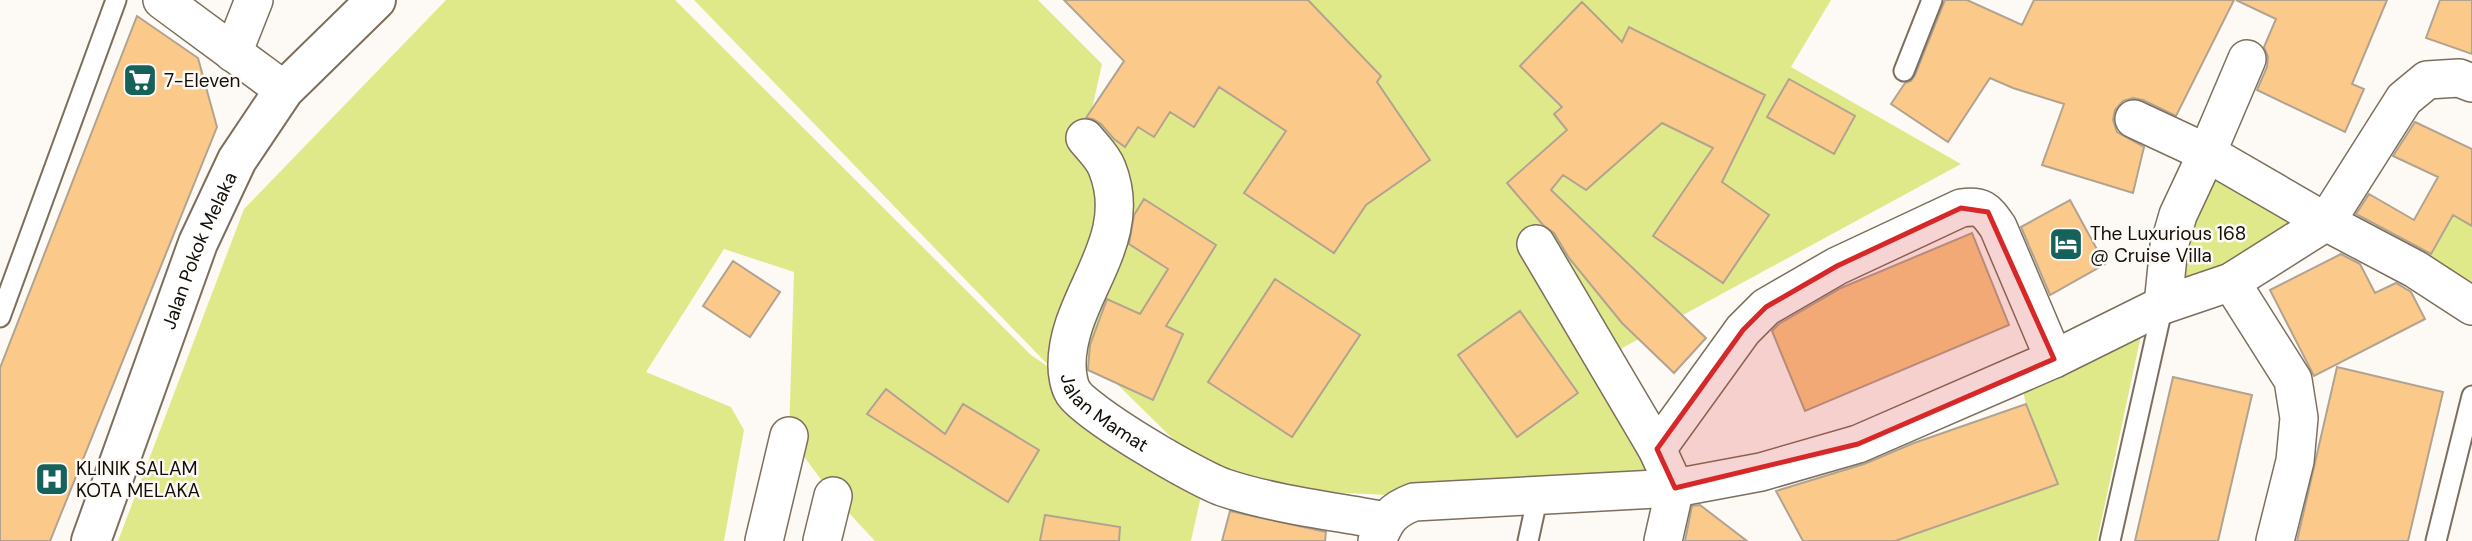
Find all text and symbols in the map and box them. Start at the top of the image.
supermarket icon: 7-Eleven [121,61,159,99]
place label: 7-Eleven [164,68,240,93]
street label: Jalan Pokok Melaka [156,168,243,333]
place label: The Luxurious 168 @ Cruise Villa [2090,221,2246,268]
hotel icon: The Luxurious 168 @ Cruise Villa [2047,225,2085,263]
street label: Jalan Mamat [1055,372,1153,458]
place label: KLINIK SALAM KOTA MELAKA [76,456,201,503]
hospital icon: KLINIK SALAM KOTA MELAKA [33,460,71,498]

